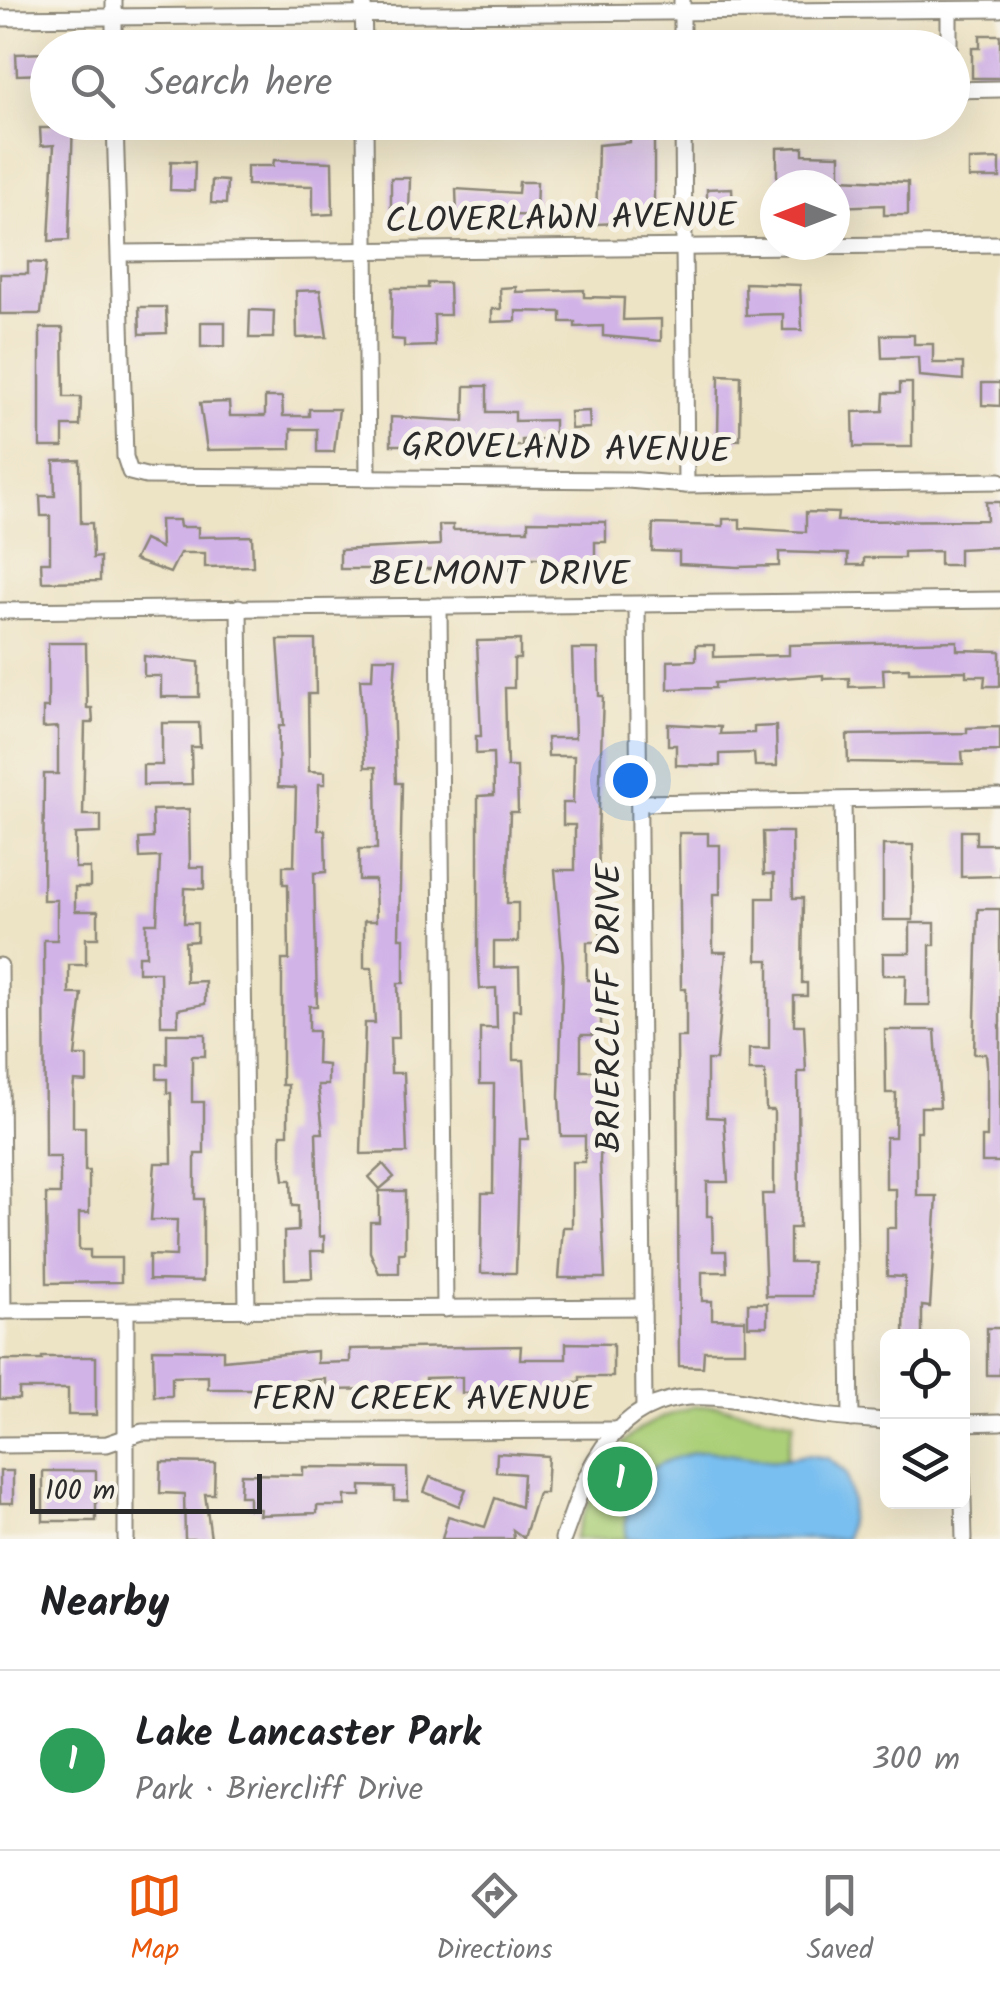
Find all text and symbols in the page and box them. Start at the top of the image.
search box [30,30,970,140]
text: Search here [145,55,332,115]
icon: search [65,58,120,113]
north arrow [760,170,850,260]
street label: CLOVERLAWN AVENUE [385,189,739,251]
street label: GROVELAND AVENUE [401,419,732,481]
street label: BELMONT DRIVE [370,548,632,604]
your location [605,755,656,806]
street label: BRIERCLIFF DRIVE [583,862,639,1153]
map controls [880,1329,970,1509]
button: locate [880,1329,970,1419]
street label: FERN CREEK AVENUE [252,1373,593,1429]
button: layers [880,1419,970,1509]
pin: 1 [588,1442,652,1516]
scale bar [30,1469,262,1514]
text: 100 m [45,1469,115,1514]
text: Nearby [40,1571,169,1638]
text: Lake Lancaster Park [135,1705,481,1765]
text: 1 [68,1735,77,1786]
text: 300 m [871,1735,960,1786]
text: Park · Briercliff Drive [135,1765,423,1816]
tab: Map [127,1868,182,1973]
tab: Directions [436,1868,552,1973]
tab: Saved [807,1868,873,1973]

